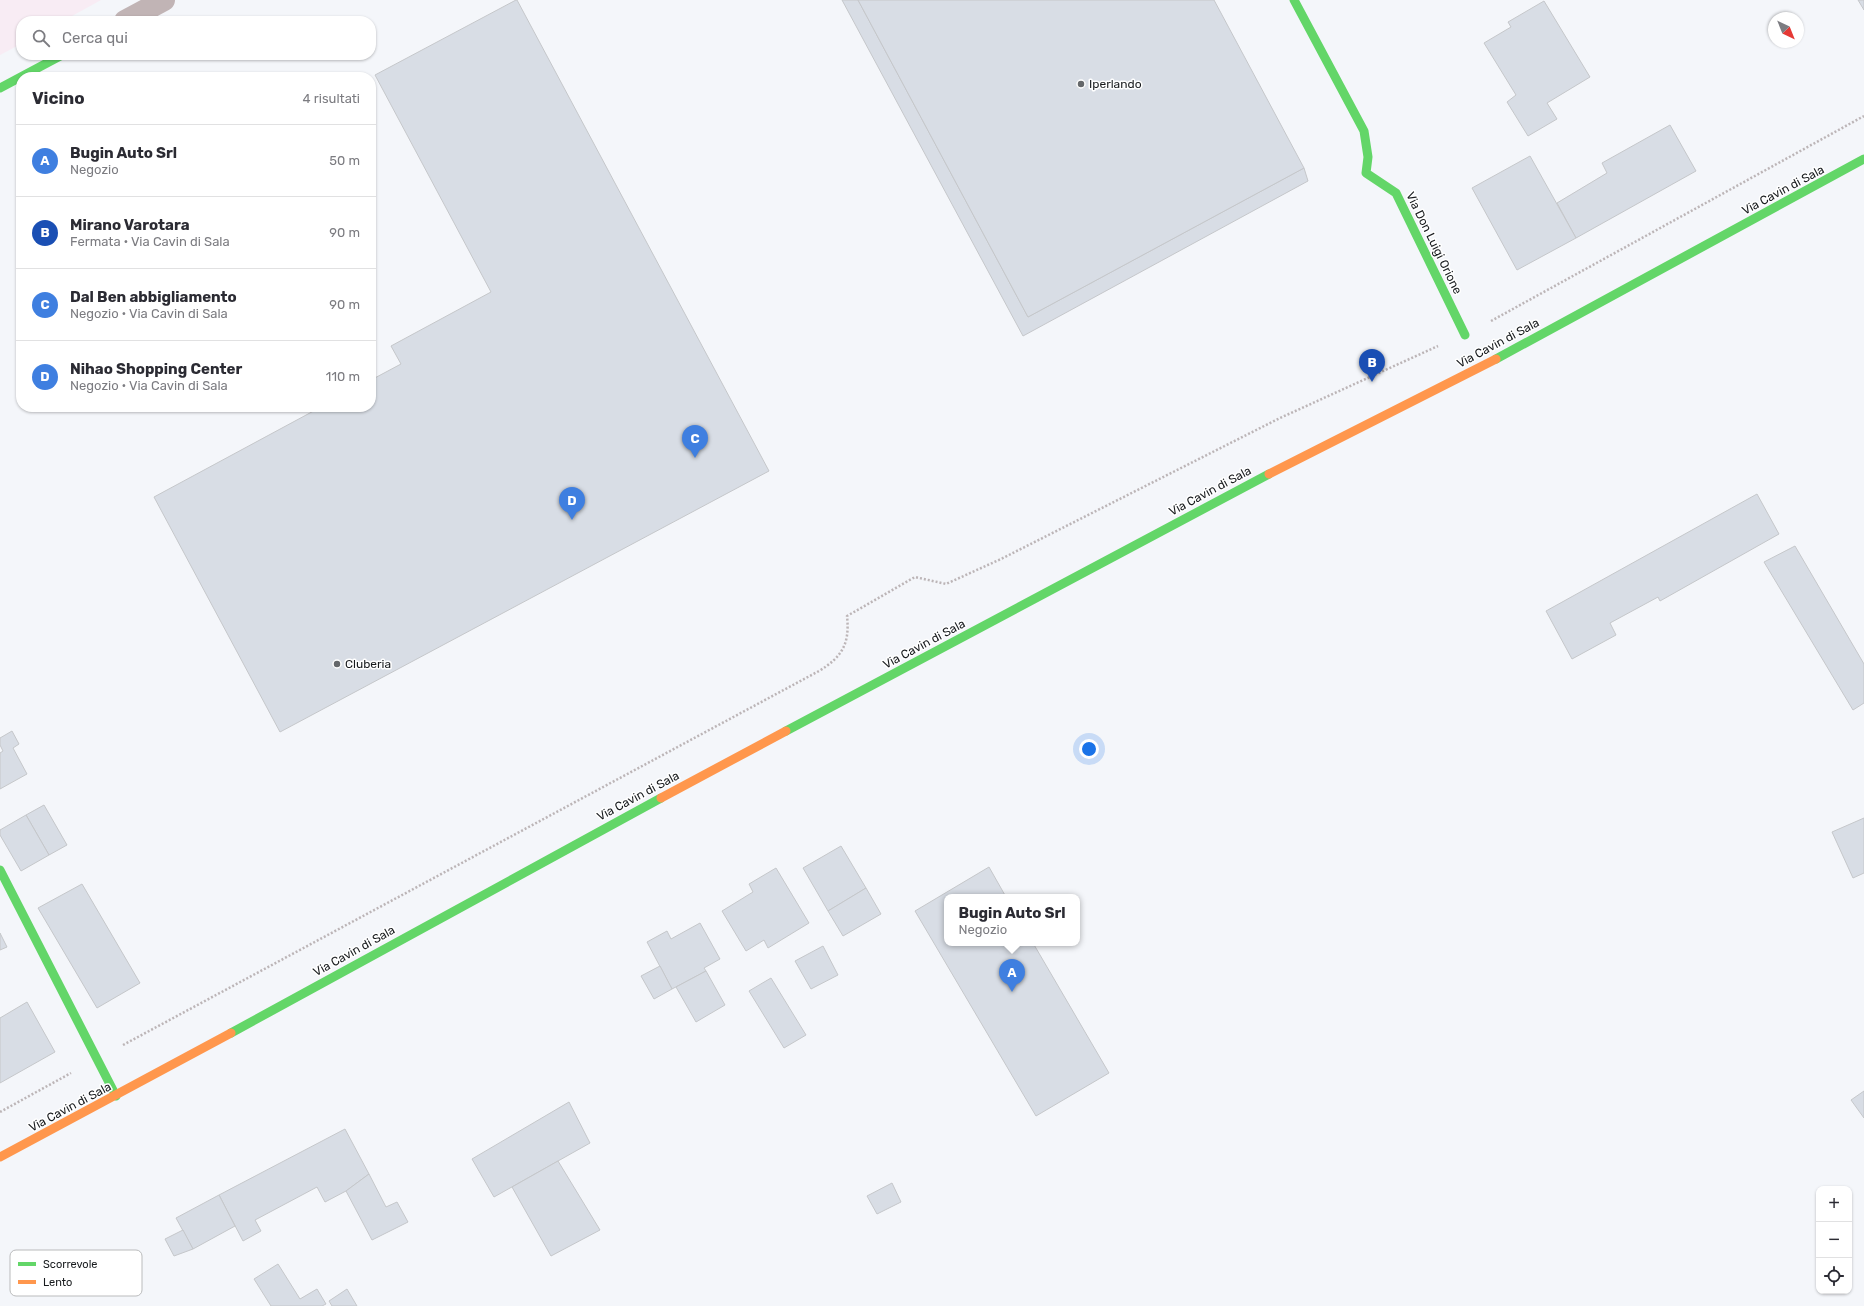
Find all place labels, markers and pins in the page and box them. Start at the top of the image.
place label: Iperlando [1089,77,1142,91]
marker: Iperlando [1076,79,1086,89]
pin: B [1359,349,1385,382]
pin: C [682,425,708,458]
pin: D [559,487,585,520]
place label: Cluberia [345,657,391,671]
marker: Cluberia [332,659,342,669]
pin: A [999,959,1025,992]

